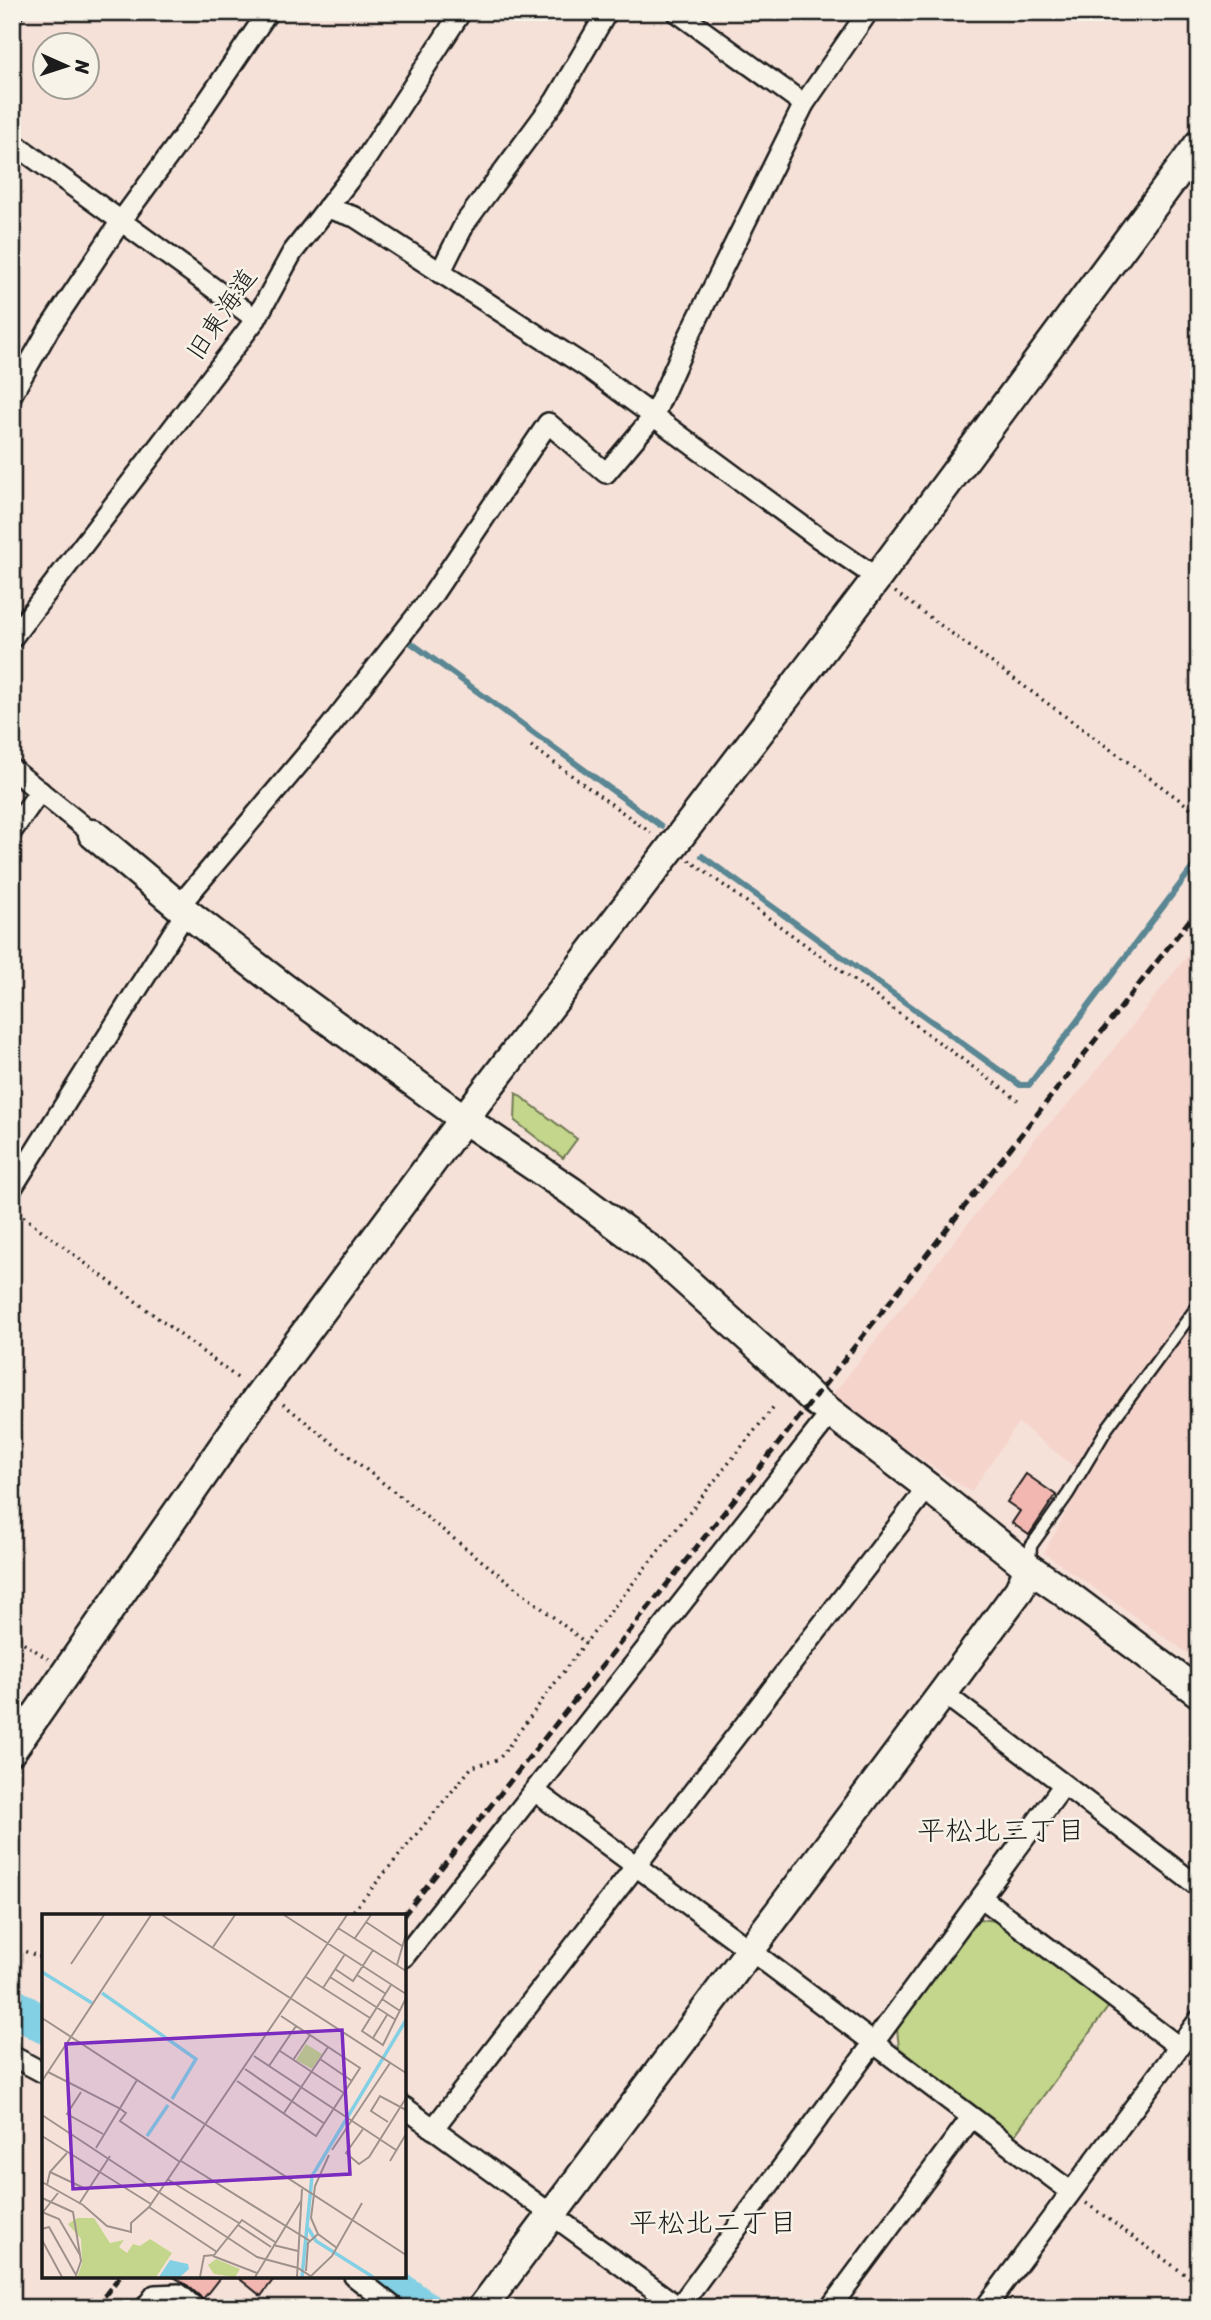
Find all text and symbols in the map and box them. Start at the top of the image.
north arrow [32,32,102,102]
text: N [66,58,99,75]
street label: 旧東海道 [173,258,269,370]
district label: 平松北三丁目 [917,1806,1085,1855]
inset map [42,1914,406,2278]
district label: 平松北二丁目 [629,2198,797,2247]

